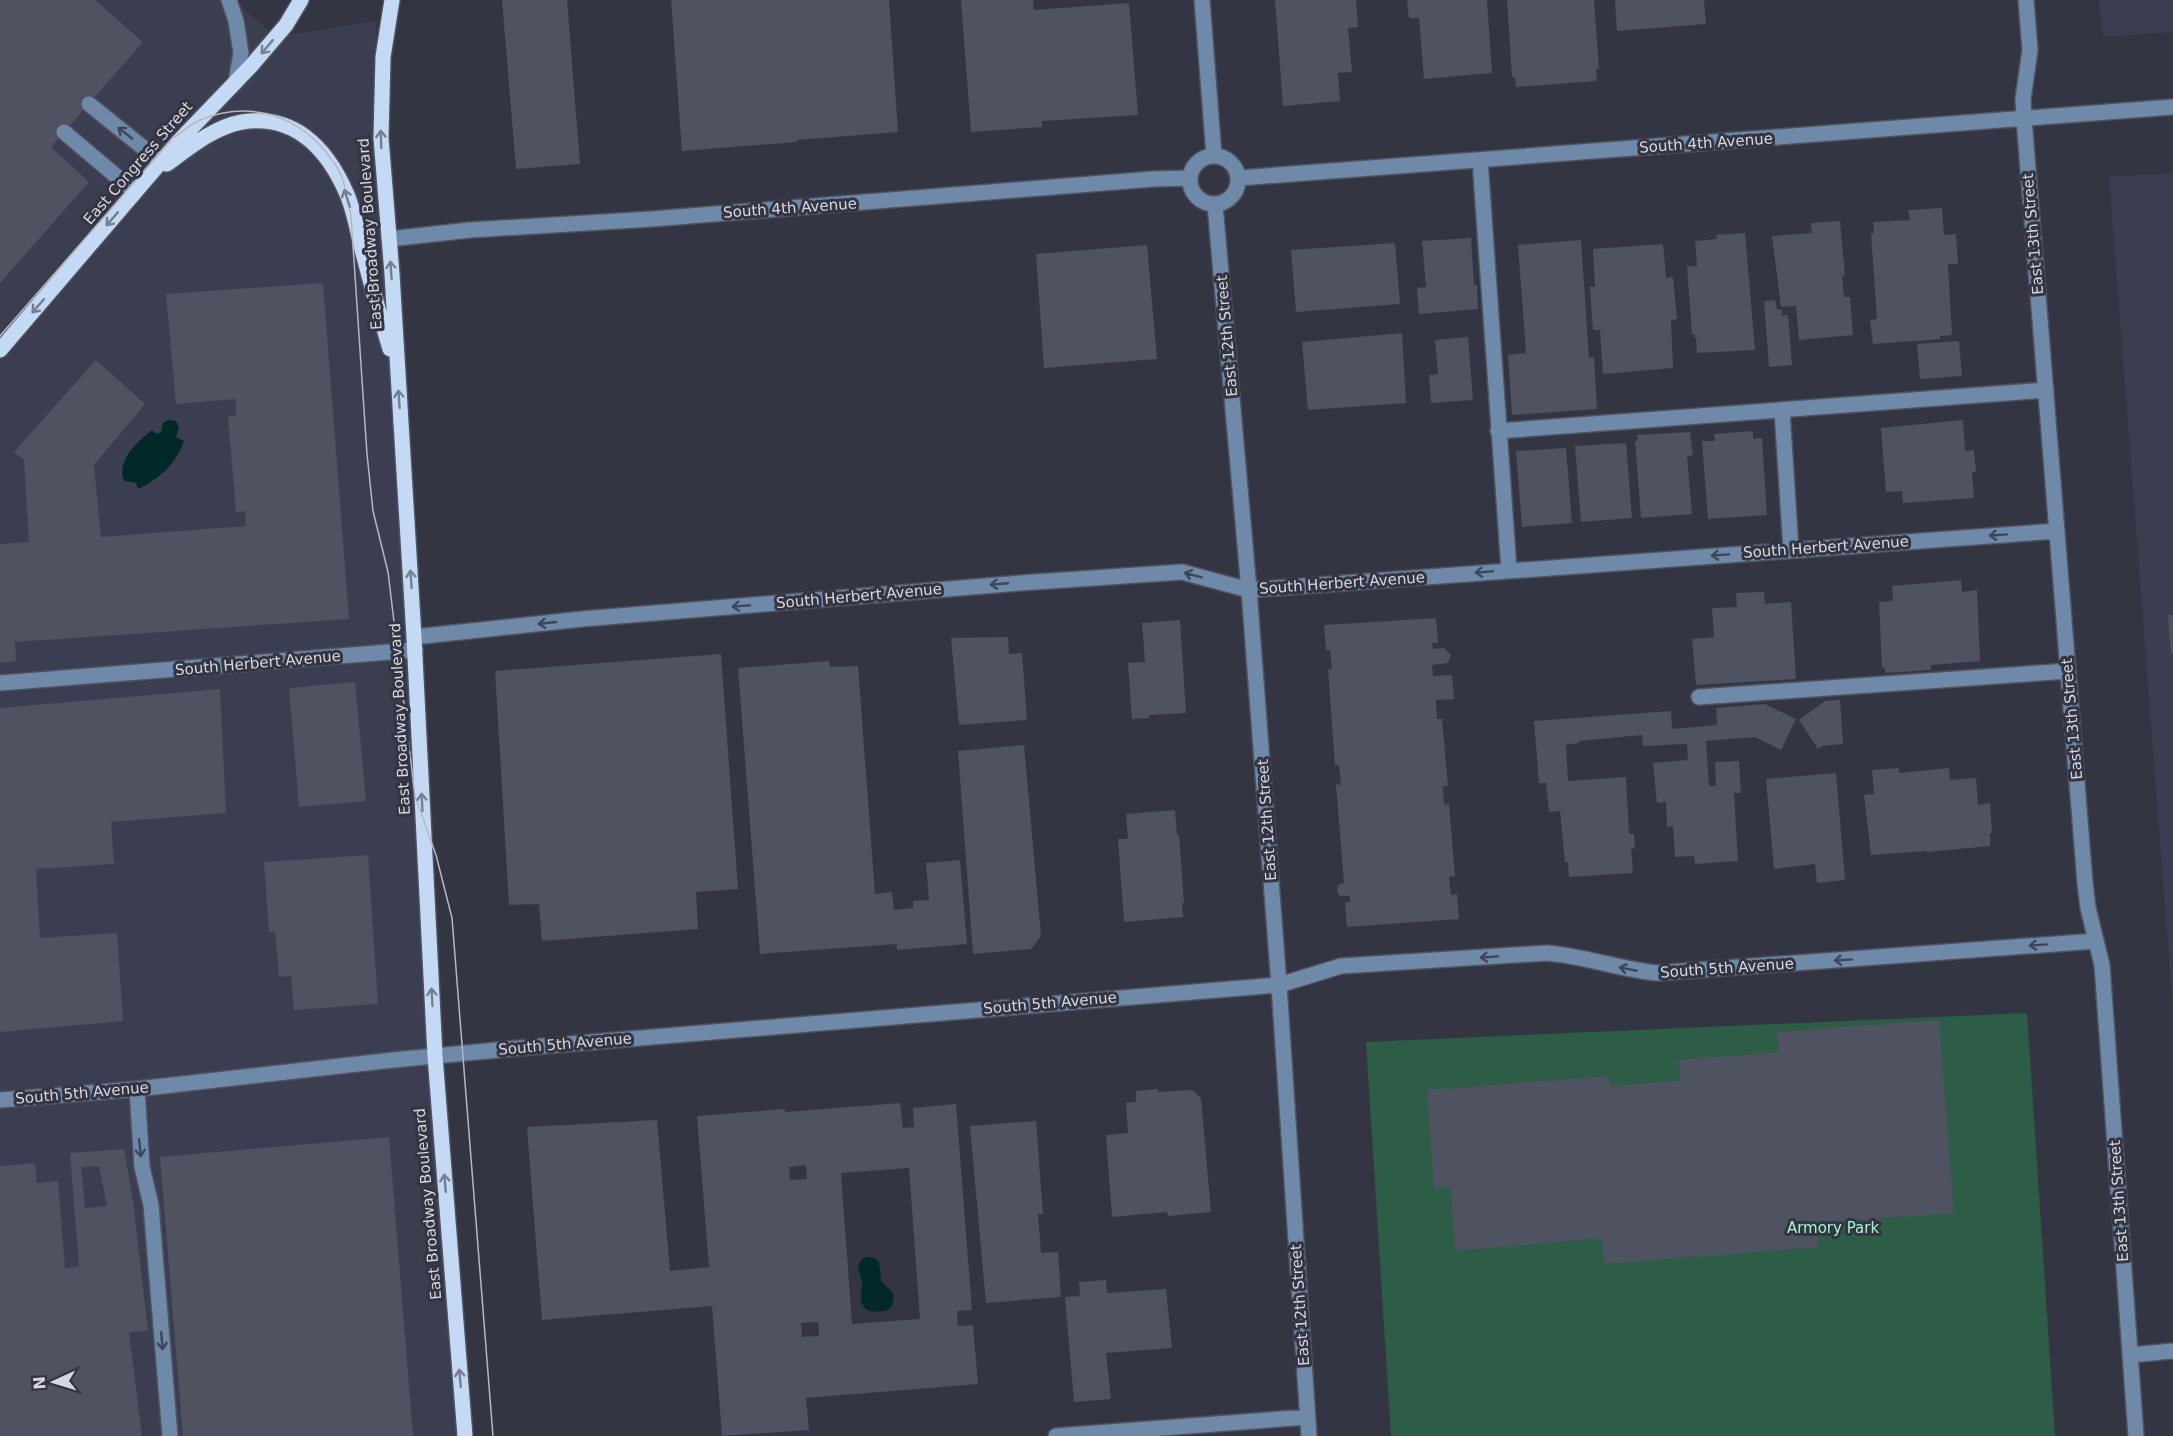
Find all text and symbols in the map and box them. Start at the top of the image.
one-way arrow [260,39,273,55]
street label: East Congress Street [80,98,196,228]
one-way arrow [117,126,133,139]
street label: South 4th Avenue [1639,129,1773,157]
one-way arrow [376,130,387,150]
street label: East Broadway Boulevard [354,138,386,330]
street label: East 13th Street [2019,172,2047,296]
one-way arrow [341,189,352,208]
street label: South 4th Avenue [723,194,857,222]
one-way arrow [105,212,119,227]
one-way arrow [386,261,397,281]
street label: East 12th Street [1213,274,1241,398]
one-way arrow [31,298,45,313]
one-way arrow [393,389,404,409]
one-way arrow [1989,529,2009,540]
street label: South Herbert Avenue [1742,532,1910,562]
one-way arrow [1711,550,1731,561]
one-way arrow [1474,567,1494,578]
street label: South Herbert Avenue [1258,568,1426,598]
one-way arrow [405,569,416,589]
one-way arrow [1184,569,1203,581]
one-way arrow [989,579,1009,590]
street label: South Herbert Avenue [775,580,943,612]
one-way arrow [732,601,752,612]
one-way arrow [538,618,558,629]
street label: East Broadway Boulevard [386,623,414,815]
street label: South Herbert Avenue [174,647,342,679]
street label: East 13th Street [2058,657,2086,781]
street label: East 12th Street [1254,758,1280,881]
one-way arrow [417,793,428,813]
one-way arrow [2028,940,2048,951]
one-way arrow [1479,951,1499,962]
street label: South 5th Avenue [1660,954,1794,982]
one-way arrow [1834,954,1854,965]
one-way arrow [1619,963,1639,974]
one-way arrow [426,988,437,1008]
street label: South 5th Avenue [983,988,1117,1018]
street label: South 5th Avenue [498,1029,632,1059]
street label: South 5th Avenue [15,1078,149,1108]
street label: East Broadway Boulevard [411,1108,445,1300]
one-way arrow [135,1137,146,1157]
street label: East 13th Street [2106,1139,2132,1262]
one-way arrow [439,1174,450,1194]
park label: Armory Park [1787,1219,1879,1237]
street label: East 12th Street [1287,1243,1313,1366]
one-way arrow [157,1331,168,1351]
north arrow [24,1352,84,1412]
one-way arrow [455,1368,466,1388]
text: N [30,1376,49,1390]

